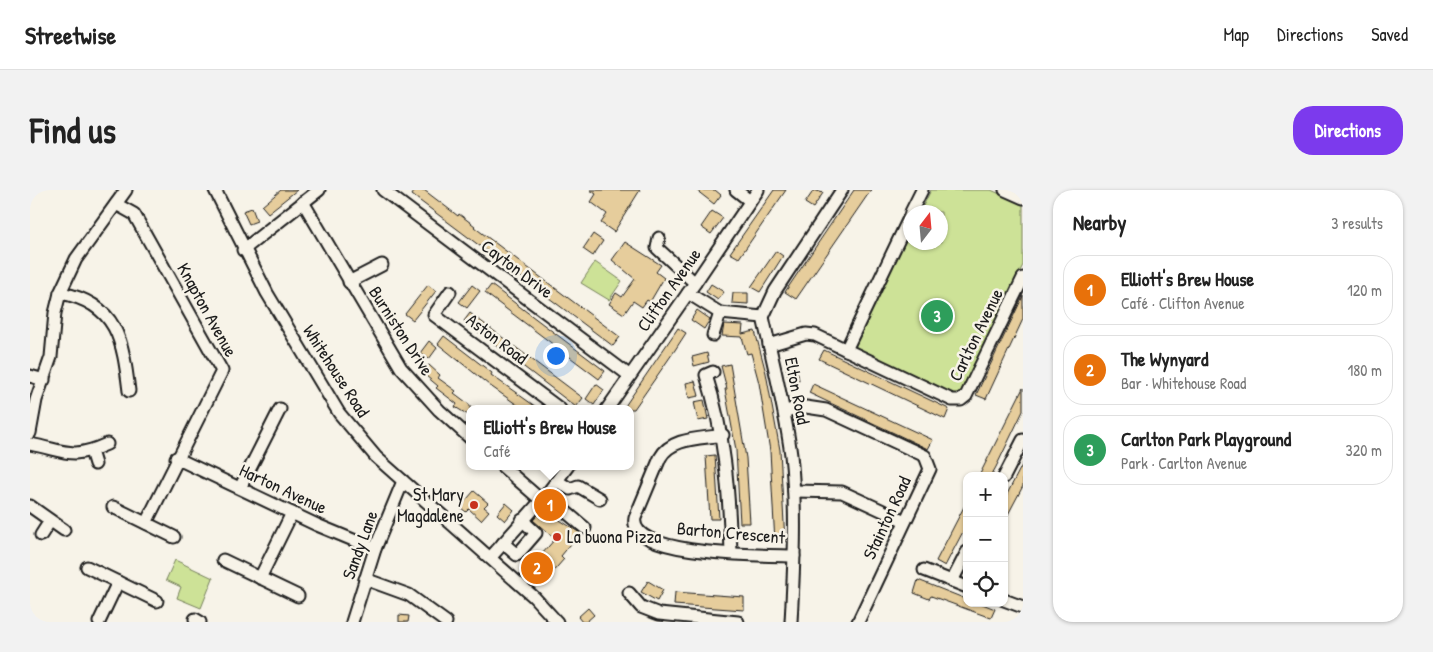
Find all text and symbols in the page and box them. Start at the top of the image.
text: Streetwise [25,19,116,51]
text: Map [1224,22,1249,47]
text: Directions [1277,22,1343,47]
text: Saved [1371,22,1408,47]
button: Directions [1293,106,1403,155]
text: Find us [30,107,116,154]
north arrow [903,205,948,250]
text: Nearby [1073,208,1126,237]
text: 3 results [1331,212,1383,234]
street label: Cayton Drive [476,233,558,304]
street label: Clifton Avenue [631,243,707,336]
street label: Knapton Avenue [171,258,244,361]
text: Elliott's Brew House [1121,266,1254,292]
text: 1 [1087,279,1093,301]
text: 120 m [1347,279,1382,301]
street label: Burniston Drive [363,281,440,380]
street label: Carlton Avenue [942,284,1009,385]
text: Café · Clifton Avenue [1121,292,1245,314]
pin: 3 [921,297,953,335]
street label: Aston Road [461,307,533,370]
street label: Whitehouse Road [297,320,376,422]
your location [543,343,569,369]
text: The Wynyard [1121,346,1208,372]
street label: Elton Road [779,355,816,427]
text: 2 [1086,359,1094,381]
text: 180 m [1348,359,1382,381]
text: Bar · Whitehouse Road [1121,372,1246,394]
popup [466,405,634,470]
text: Elliott's Brew House [483,414,617,440]
text: Carlton Park Playground [1121,426,1291,452]
text: 3 [1086,439,1094,461]
text: 320 m [1346,439,1382,461]
text: Café [483,440,511,462]
text: Park · Carlton Avenue [1121,452,1247,474]
street label: Harton Avenue [235,457,331,520]
street label: Stainton Road [856,472,917,563]
map controls [963,472,1008,607]
button: + [963,472,1008,517]
place label: St Mary Magdalene [397,482,464,528]
pin: 1 [534,486,566,524]
marker: St Mary Magdalene [468,499,480,511]
street label: Sandy Lane [336,507,383,583]
street label: Barton Crescent [676,515,787,550]
button: − [963,517,1008,562]
place label: La buona Pizza [567,524,661,549]
marker: La buona Pizza [551,531,563,543]
pin: 2 [521,549,553,587]
button: locate [963,562,1008,607]

